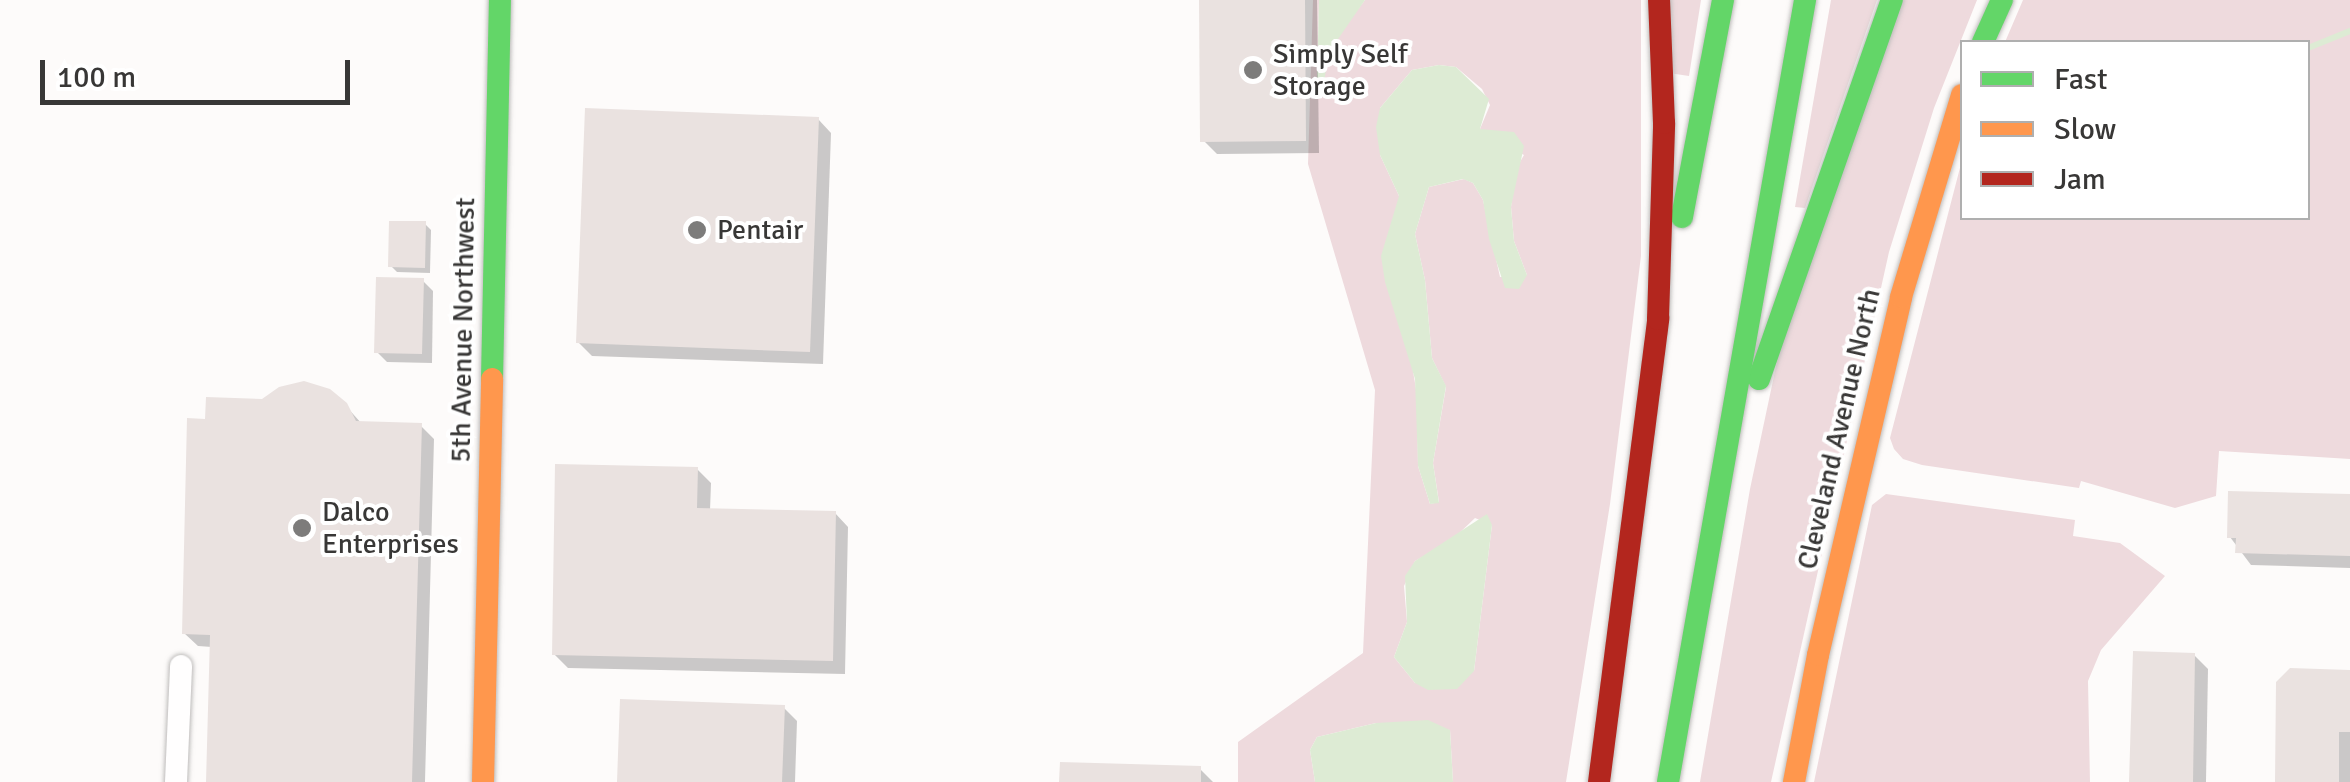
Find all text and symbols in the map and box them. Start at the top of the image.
place label: Simply Self Storage [1273,37,1407,103]
scale bar [45,40,355,102]
legend [1960,40,2310,220]
text: 100 m [57,59,136,96]
marker: Simply Self Storage [1242,59,1264,81]
text: Fast [2054,61,2107,98]
text: Slow [2054,111,2116,148]
text: Jam [2054,161,2106,198]
street label: 5th Avenue Northwest [444,197,482,463]
place label: Pentair [717,213,803,247]
marker: Pentair [686,219,708,241]
street label: Cleveland Avenue North [1790,285,1888,573]
place label: Dalco Enterprises [322,495,459,561]
marker: Dalco Enterprises [291,517,313,539]

